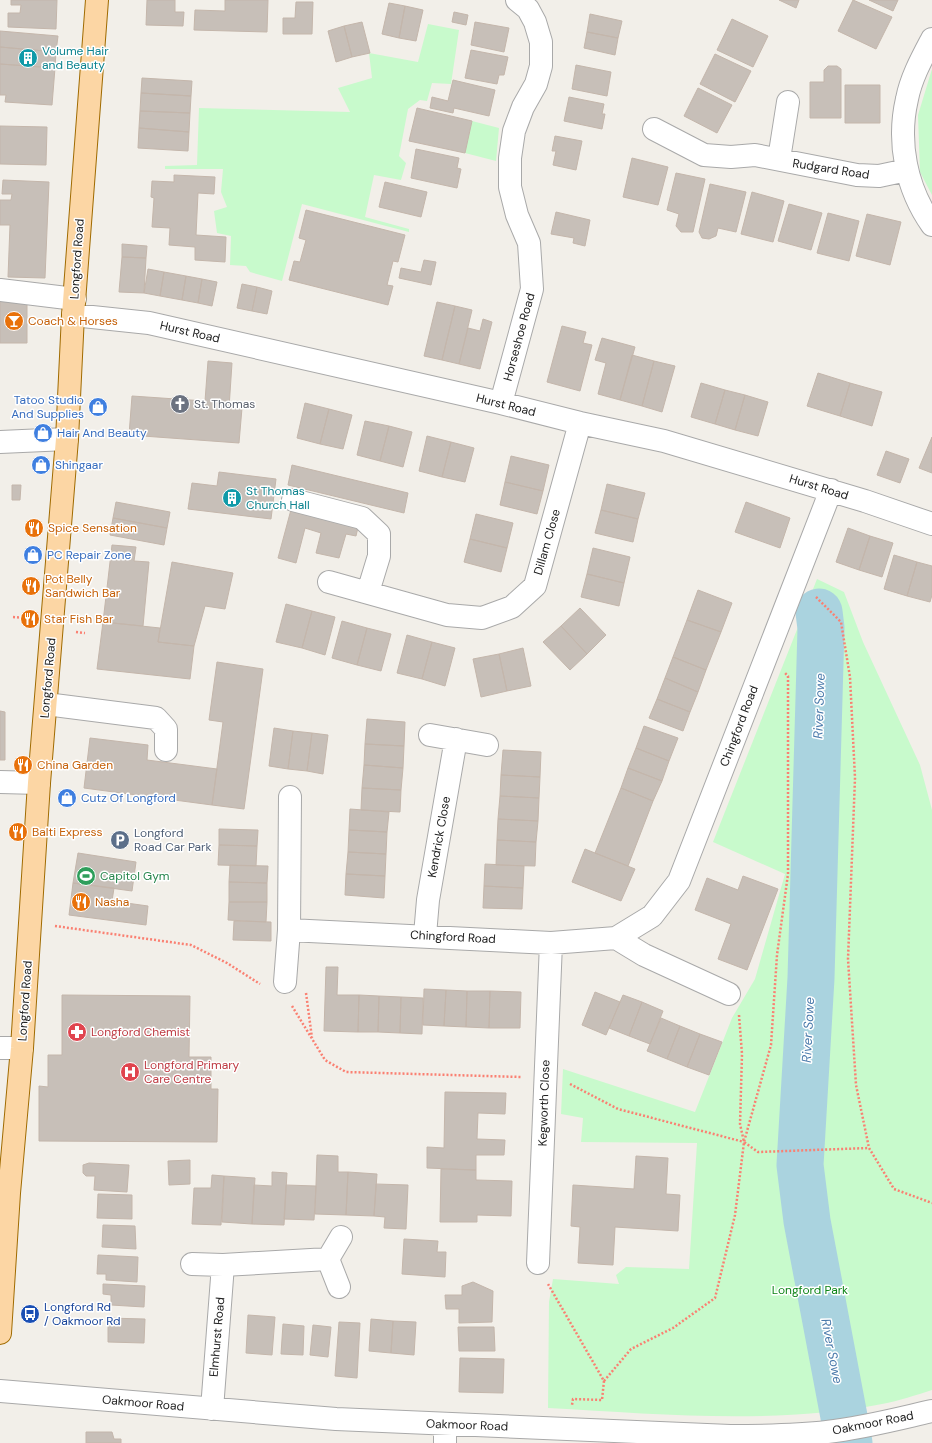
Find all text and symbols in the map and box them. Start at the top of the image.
place label: Volume Hair and Beauty [42,43,109,73]
building icon: Volume Hair and Beauty [17,47,39,69]
street label: Rudgard Road [791,155,871,183]
street label: Longford Road [66,218,88,300]
street label: Horseshoe Road [500,291,538,383]
bar icon: Coach & Horses [3,310,25,332]
place label: Coach & Horses [28,313,118,329]
street label: Hurst Road [158,317,222,347]
street label: Hurst Road [474,390,538,420]
place label: Tatoo Studio And Supplies [11,392,84,422]
church icon: St. Thomas [169,393,191,415]
shop icon: Tatoo Studio And Supplies [87,396,109,418]
place label: St. Thomas [194,396,255,412]
shop icon: Hair And Beauty [32,422,54,444]
place label: Hair And Beauty [57,425,147,441]
shop icon: Shingaar [30,454,52,476]
place label: Shingaar [55,457,103,473]
street label: Hurst Road [787,470,851,504]
place label: St Thomas Church Hall [246,483,310,513]
building icon: St Thomas Church Hall [221,487,243,509]
street label: Dillam Close [530,507,564,577]
restaurant icon: Spice Sensation [23,517,45,539]
place label: Spice Sensation [48,520,137,536]
shop icon: PC Repair Zone [22,544,44,566]
place label: PC Repair Zone [47,547,131,563]
place label: Pot Belly Sandwich Bar [45,571,121,601]
restaurant icon: Pot Belly Sandwich Bar [20,575,42,597]
restaurant icon: Star Fish Bar [19,608,41,630]
place label: Star Fish Bar [44,611,114,627]
street label: Longford Road [37,637,59,719]
water label: River Sowe [809,673,829,739]
street label: Chingford Road [716,683,762,769]
restaurant icon: China Garden [12,754,34,776]
place label: China Garden [37,757,113,773]
shop icon: Cutz Of Longford [56,787,78,809]
place label: Cutz Of Longford [81,790,176,806]
street label: Kendrick Close [424,795,454,879]
restaurant icon: Balti Express [7,821,29,843]
place label: Balti Express [32,824,103,840]
place label: Longford Road Car Park [134,825,212,855]
parking icon: Longford Road Car Park [109,829,131,851]
sports icon: Capitol Gym [75,865,97,887]
place label: Capitol Gym [100,868,170,884]
restaurant icon: Nasha [70,891,92,913]
place label: Nasha [95,894,129,910]
street label: Chingford Road [410,927,496,947]
street label: Longford Road [14,960,36,1042]
water label: River Sowe [798,997,818,1063]
pharmacy icon: Longford Chemist [66,1021,88,1043]
place label: Longford Chemist [91,1024,190,1040]
place label: Longford Primary Care Centre [144,1057,240,1087]
street label: Kegworth Close [534,1059,554,1147]
hospital icon: Longford Primary Care Centre [119,1061,141,1083]
park label: Longford Park [772,1282,848,1298]
street label: Elmhurst Road [206,1296,228,1378]
place label: Longford Rd / Oakmoor Rd [44,1299,121,1329]
bus stop icon: Longford Rd / Oakmoor Rd [19,1303,41,1325]
water label: River Sowe [817,1317,847,1385]
street label: Oakmoor Road [101,1391,185,1415]
street label: Oakmoor Road [831,1407,915,1439]
street label: Oakmoor Road [426,1416,508,1434]

